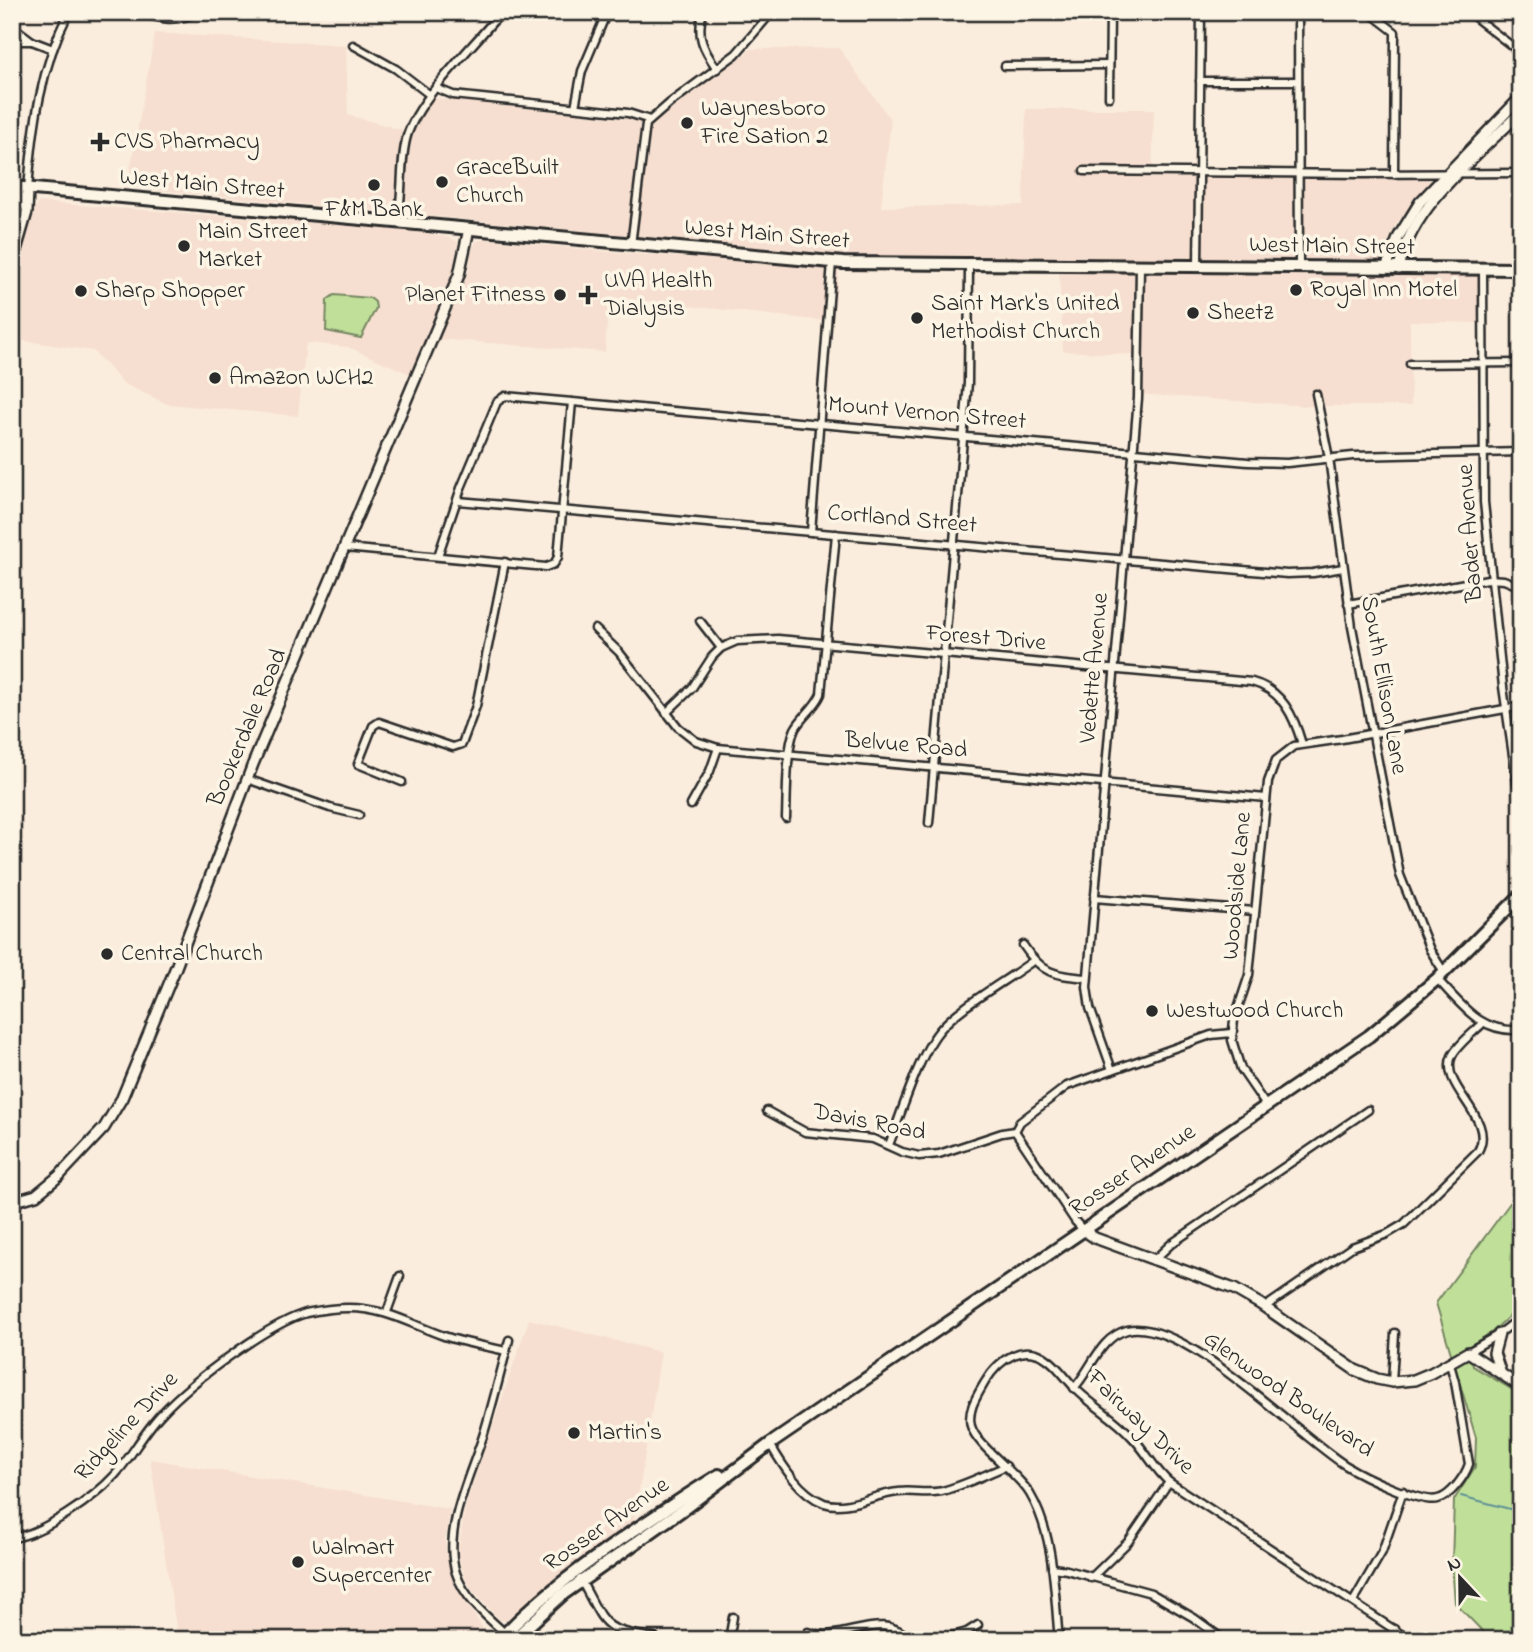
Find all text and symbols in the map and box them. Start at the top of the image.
place label: Waynesboro Fire Sation 2 [700,92,828,155]
marker: Waynesboro Fire Sation 2 [679,115,695,131]
place label: CVS Pharmacy [114,125,260,161]
marker: CVS Pharmacy [92,134,108,150]
place label: GraceBuilt Church [456,151,559,214]
street label: West Main Street [118,160,286,210]
marker: GraceBuilt Church [434,174,450,190]
marker: F&M Bank [366,177,382,193]
place label: F&M Bank [324,193,424,228]
street label: West Main Street [683,210,851,260]
place label: Main Street Market [198,215,308,278]
street label: West Main Street [1249,228,1415,266]
marker: Main Street Market [176,238,192,254]
place label: UVA Health Dialysis [603,264,712,328]
place label: Royal Inn Motel [1310,273,1457,309]
place label: Sharp Shopper [95,274,245,309]
place label: Planet Fitness [405,278,546,313]
marker: Royal Inn Motel [1288,282,1304,298]
marker: Sharp Shopper [73,283,89,299]
marker: UVA Health Dialysis [578,285,598,305]
marker: Planet Fitness [552,287,568,303]
place label: Saint Mark's United Methodist Church [931,287,1120,350]
place label: Sheetz [1207,296,1274,331]
marker: Sheetz [1185,305,1201,321]
marker: Saint Mark's United Methodist Church [909,310,925,326]
place label: Amazon WCH2 [229,361,373,396]
marker: Amazon WCH2 [207,370,223,386]
street label: Mount Vernon Street [827,388,1027,440]
street label: Bader Avenue [1449,462,1493,604]
street label: Cortland Street [826,496,978,544]
street label: Vedette Avenue [1071,591,1119,746]
street label: South Ellison Lane [1350,593,1416,777]
street label: Forest Drive [923,616,1048,662]
street label: Bookerdale Road [199,643,297,813]
street label: Belvue Road [842,723,969,769]
street label: Woodside Lane [1214,810,1262,961]
place label: Central Church [121,937,263,972]
marker: Central Church [99,946,115,962]
place label: Westwood Church [1166,994,1343,1029]
marker: Westwood Church [1144,1003,1160,1019]
street label: Davis Road [808,1095,929,1151]
street label: Rosser Avenue [1063,1115,1204,1226]
street label: Glenwood Boulevard [1195,1323,1381,1468]
street label: Fairway Drive [1077,1362,1202,1485]
street label: Ridgeline Drive [67,1364,188,1490]
place label: Martin's [588,1416,662,1451]
marker: Martin's [566,1425,582,1441]
street label: Rosser Avenue [537,1469,677,1581]
place label: Walmart Supercenter [312,1531,432,1594]
north arrow [1424,1544,1494,1614]
text: N [1444,1550,1466,1579]
marker: Walmart Supercenter [290,1554,306,1570]

